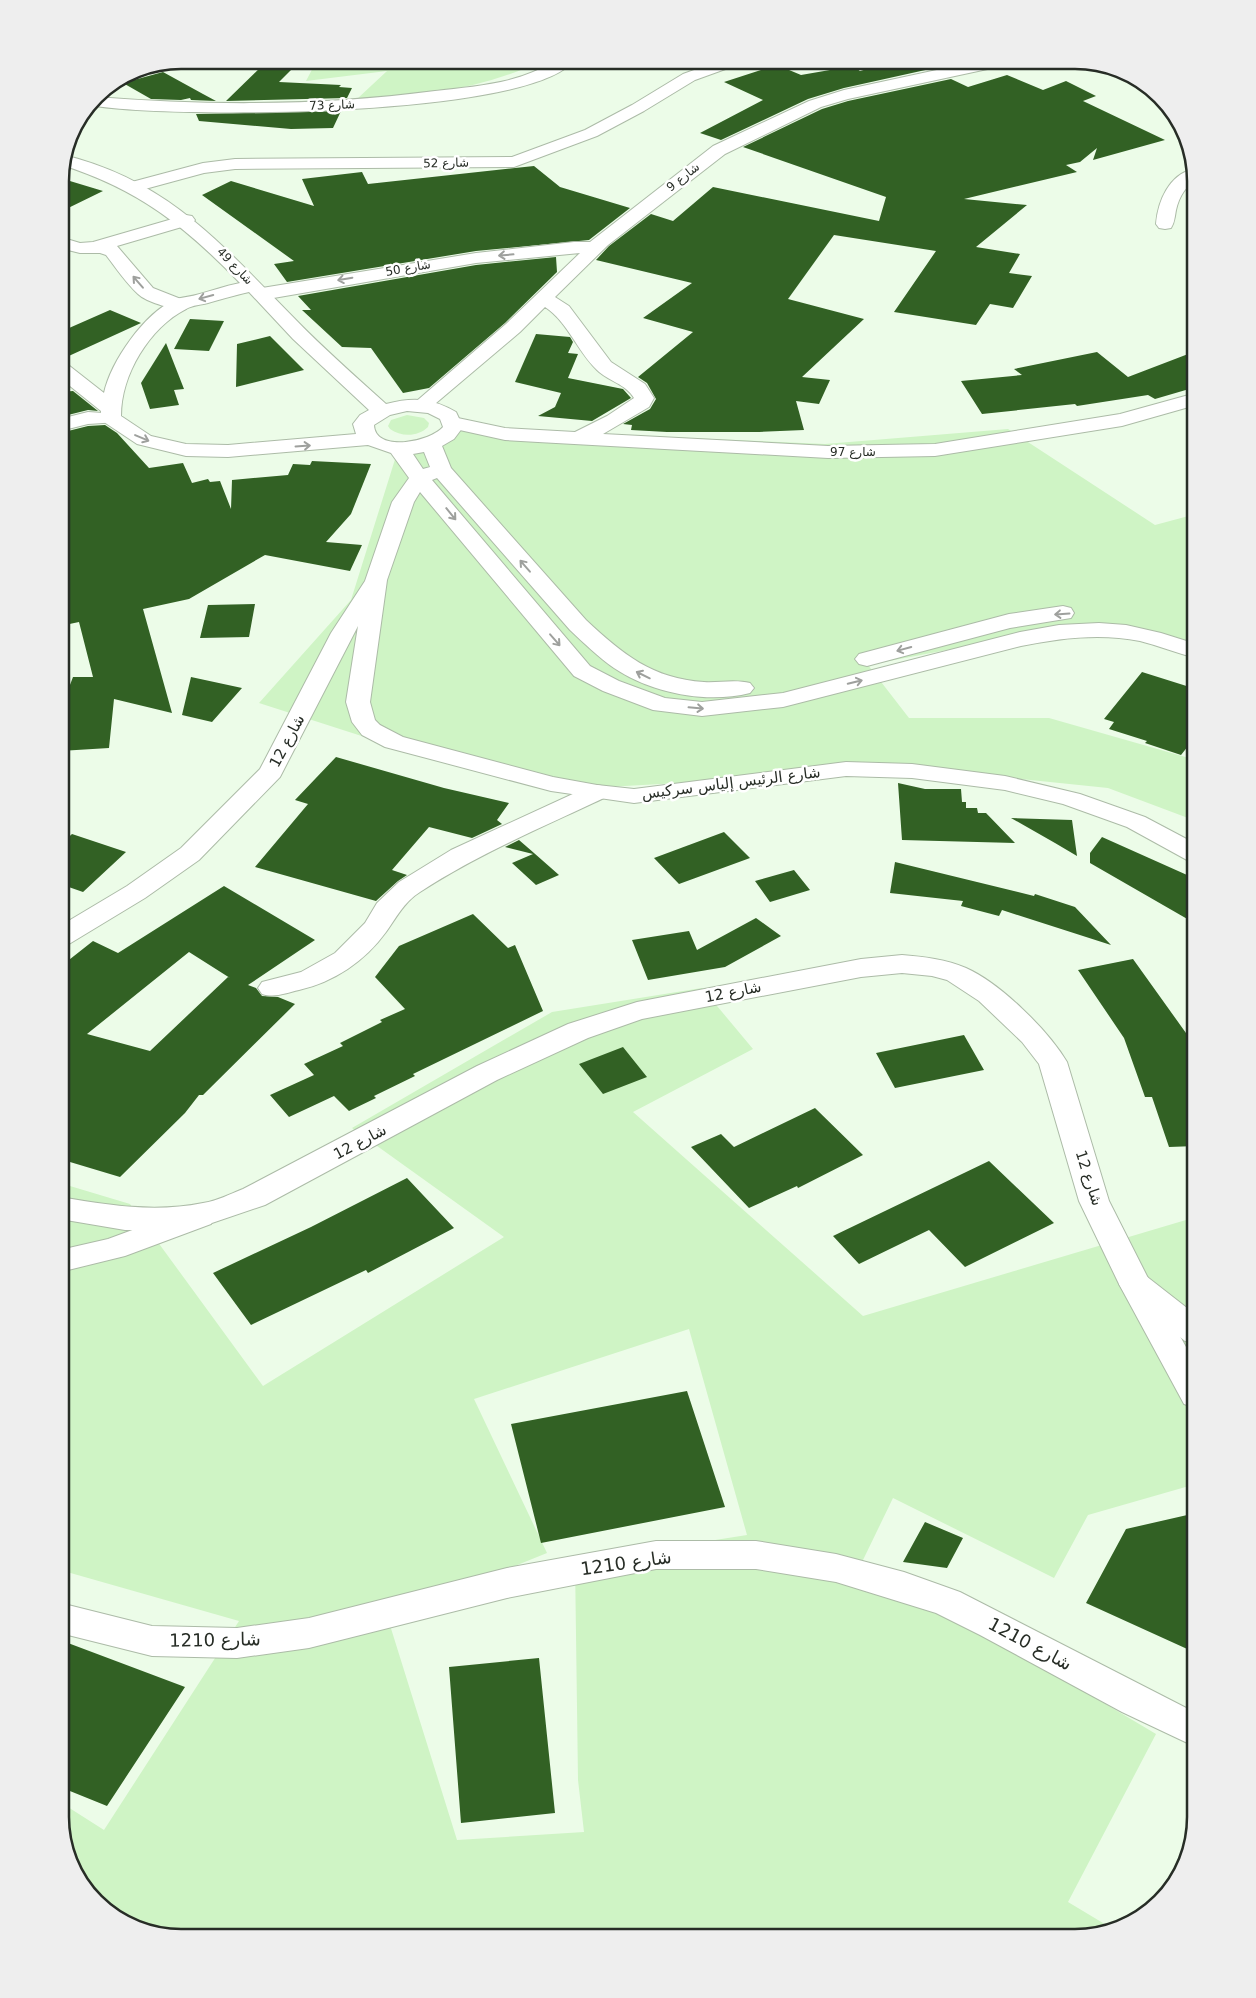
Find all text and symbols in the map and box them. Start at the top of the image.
street label: شارع 73 [309,97,355,114]
street label: شارع 52 [423,156,469,171]
street label: شارع 9 [664,160,703,195]
street label: شارع 49 [213,245,256,288]
one-way arrow [498,250,514,260]
street label: شارع 50 [384,257,432,280]
one-way arrow [132,275,143,288]
one-way arrow [337,275,353,285]
one-way arrow [198,293,214,303]
one-way arrow [134,434,149,444]
one-way arrow [294,442,310,451]
street label: شارع 97 [830,445,876,460]
one-way arrow [446,508,457,521]
one-way arrow [519,559,531,572]
one-way arrow [1054,609,1070,618]
one-way arrow [549,633,560,646]
one-way arrow [896,645,912,655]
one-way arrow [636,670,651,679]
one-way arrow [847,676,863,686]
one-way arrow [687,704,703,713]
street label: شارع 12 [266,712,308,770]
street label: شارع الرئيس إلياس سركيس [640,763,822,803]
street label: شارع 12 [703,978,763,1006]
street label: شارع 12 [331,1121,389,1163]
street label: شارع 12 [1072,1148,1106,1208]
street label: شارع 1210 [579,1546,673,1580]
street label: شارع 1210 [984,1613,1076,1675]
street label: شارع 1210 [169,1628,261,1652]

